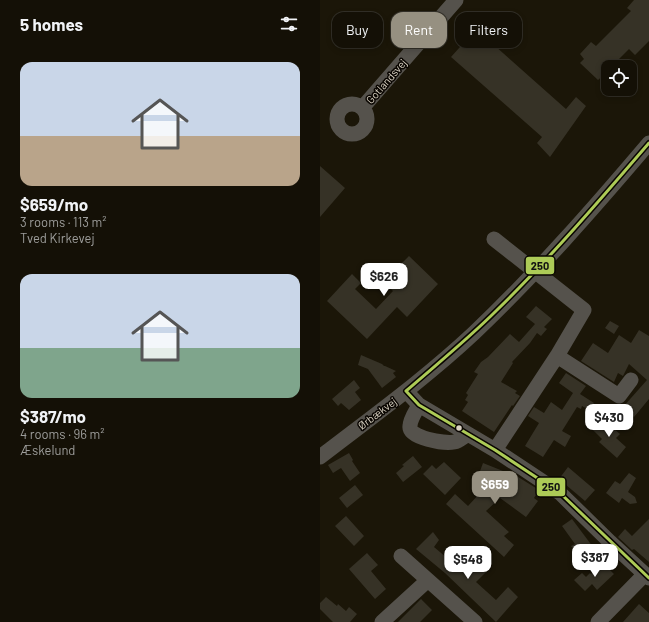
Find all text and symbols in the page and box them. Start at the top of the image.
chip: Buy [332,12,383,48]
chip: Rent [391,12,447,48]
chip: Filters [455,12,522,48]
icon: filters [278,13,300,35]
text: 5 homes [20,14,83,34]
street label: Gotlandsvej [363,56,409,106]
map controls [601,60,637,96]
button: locate [601,60,637,96]
icon: home [124,88,196,160]
text: $659/mo [20,194,88,214]
text: 3 rooms · 113 m² [20,214,107,230]
text: Tved Kirkevej [20,230,95,246]
line badge: 250 [525,256,555,275]
text: 250 [531,259,549,272]
pin: $626 [360,263,408,297]
text: $626 [370,268,398,284]
icon: home [124,300,196,372]
street label: Ørbækvej [355,394,399,432]
pin: $430 [585,404,633,438]
text: $387/mo [20,406,86,426]
text: $430 [594,409,624,425]
unlabelled marker [454,423,464,433]
text: 4 rooms · 96 m² [20,426,105,442]
text: Æskelund [20,442,75,458]
pin: $659 [471,471,519,505]
text: $659 [481,476,509,492]
line badge: 250 [536,477,566,497]
text: 250 [542,480,560,493]
pin: $387 [571,544,619,578]
pin: $548 [444,546,492,580]
text: $387 [581,549,609,565]
text: $548 [453,551,483,567]

